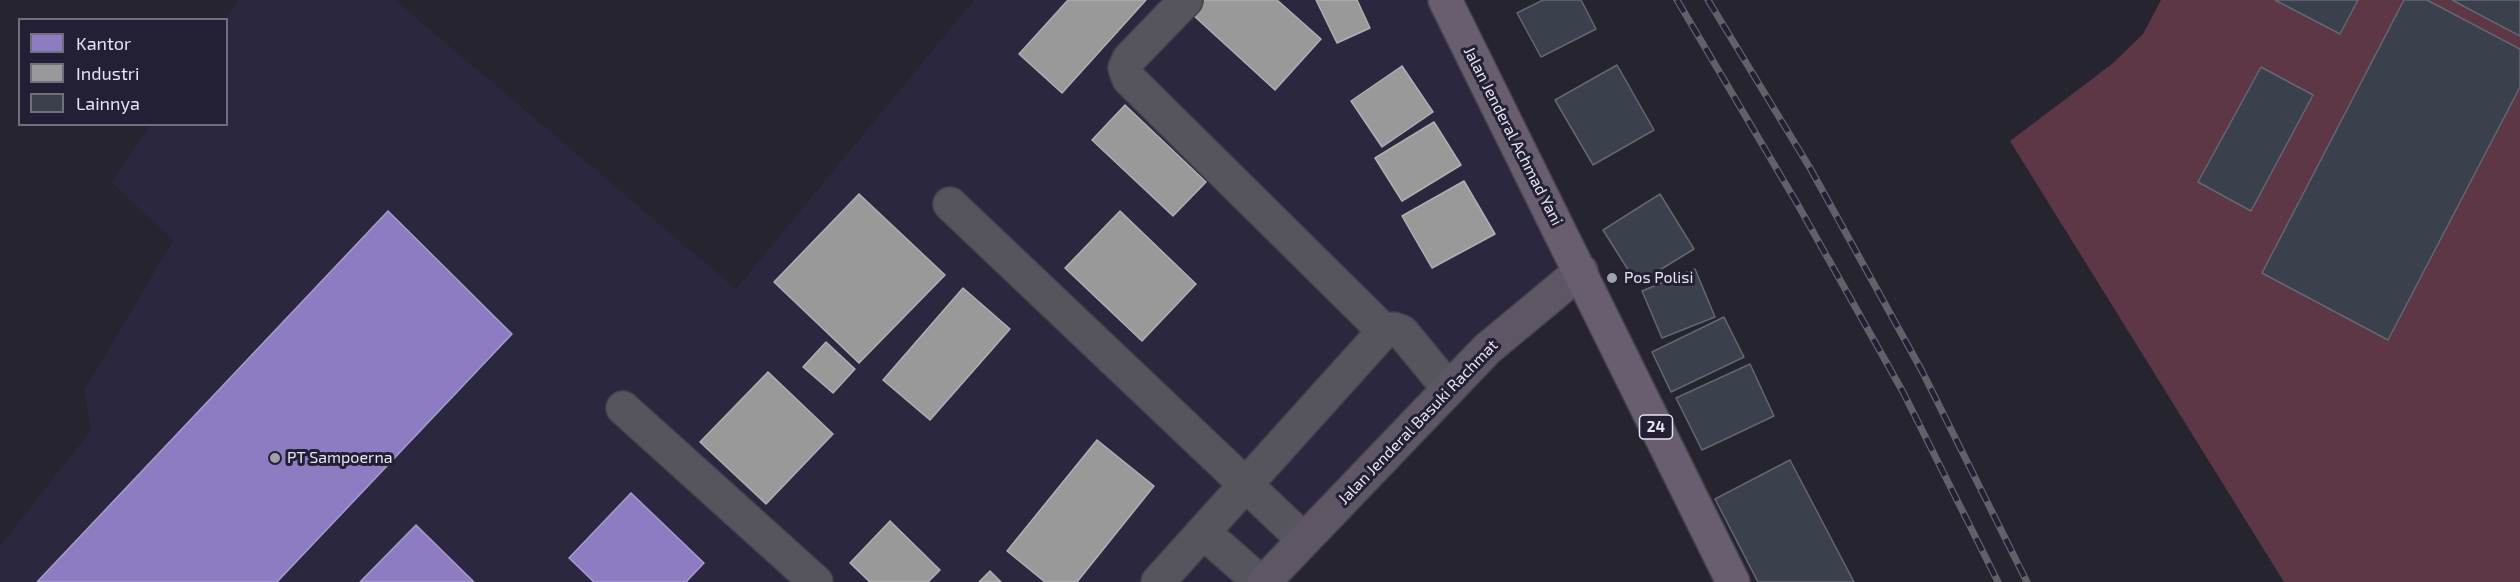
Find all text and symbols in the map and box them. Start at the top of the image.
legend [18,18,228,126]
text: Kantor [76,32,131,54]
street label: Jalan Jenderal Achmad Yani [1459,43,1567,229]
text: Industri [76,62,139,84]
text: Lainnya [76,92,140,114]
place label: Pos Polisi [1624,268,1693,288]
marker: Pos Polisi [1605,271,1619,285]
street label: Jalan Jenderal Basuki Rachmat [1334,336,1502,508]
road number: 24 [1640,415,1672,439]
place label: PT Sampoerna [287,448,393,468]
marker: PT Sampoerna [268,451,282,465]

